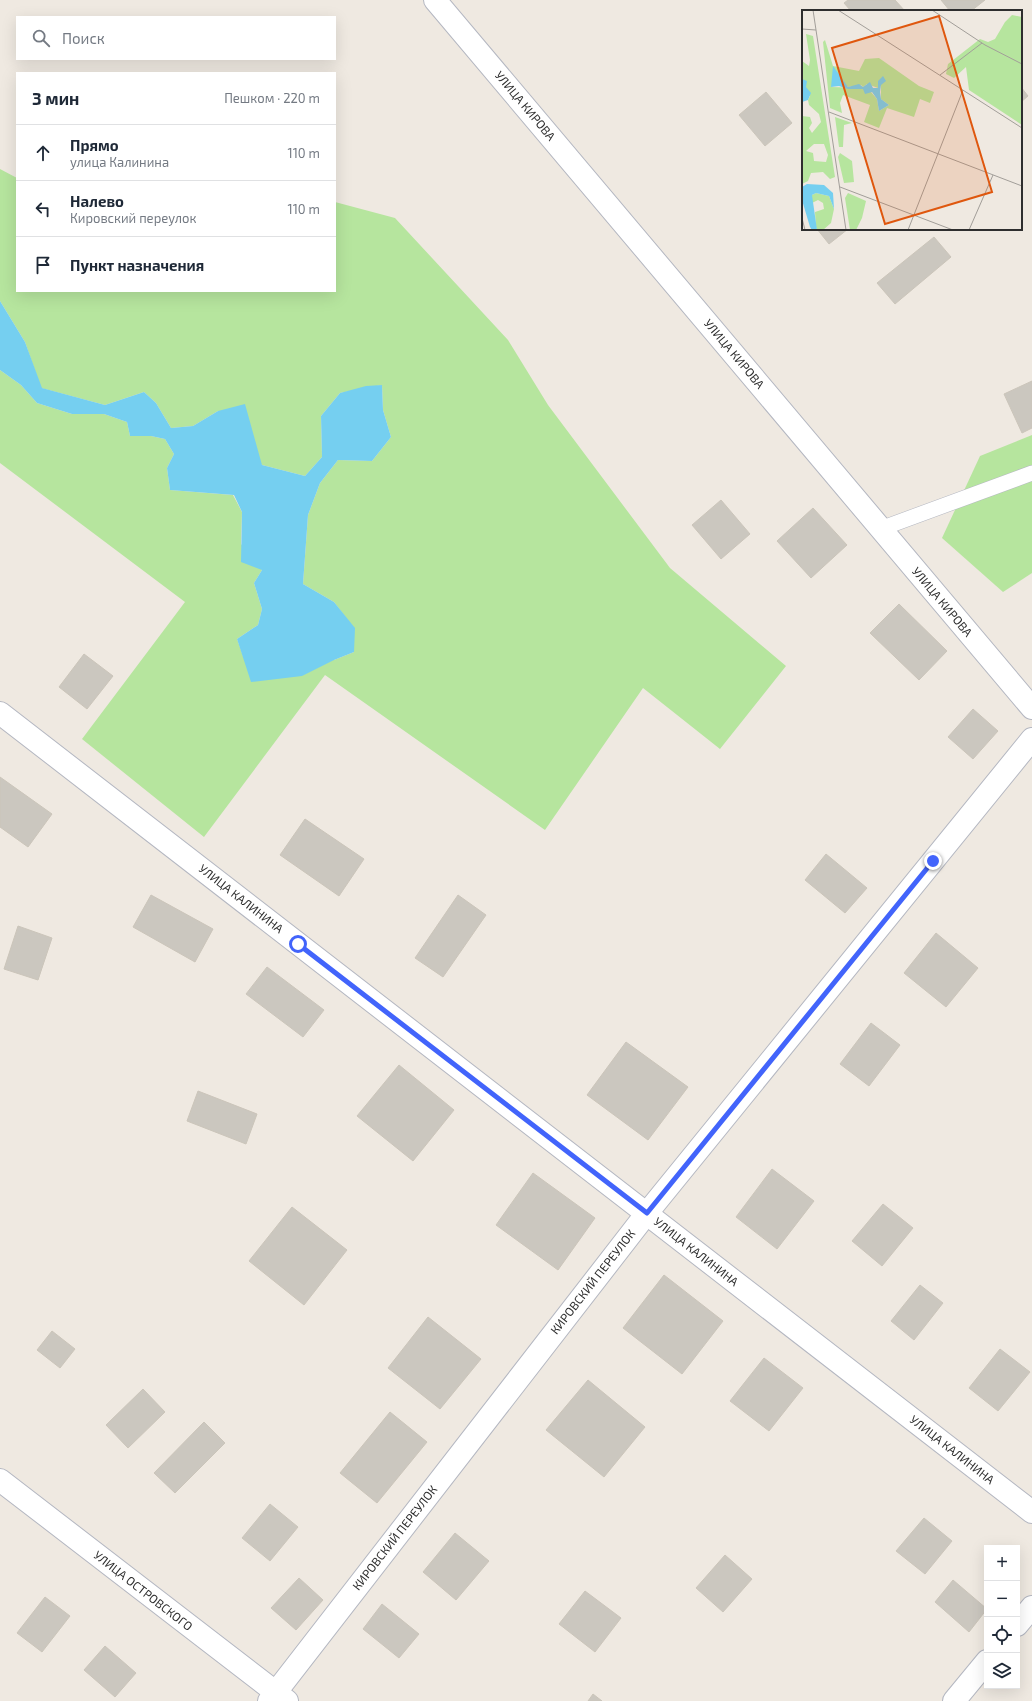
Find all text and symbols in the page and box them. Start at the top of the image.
inset map [802,10,1022,230]
search box [16,16,336,60]
icon: search [30,27,52,49]
text: Поиск [62,29,105,47]
street label: УЛИЦА КИРОВА [493,68,559,143]
text: 3 мин [32,88,79,108]
text: Пешком · 220 m [224,90,320,106]
text: Прямо [70,136,119,154]
icon: ahead [32,142,54,164]
text: 110 m [288,145,320,161]
text: улица Калинина [70,154,169,170]
text: Налево [70,192,124,210]
icon: left [32,198,54,220]
text: 110 m [288,201,320,217]
text: Кировский переулок [70,210,196,226]
icon: arrive [32,254,54,276]
text: Пункт назначения [70,256,204,274]
street label: УЛИЦА КИРОВА [702,316,768,391]
street label: УЛИЦА КИРОВА [910,564,976,639]
route end [924,852,942,870]
street label: УЛИЦА КАЛИНИНА [197,861,287,936]
route start [289,935,307,953]
street label: УЛИЦА КАЛИНИНА [652,1214,742,1289]
street label: КИРОВСКИЙ ПЕРЕУЛОК [547,1226,637,1337]
street label: УЛИЦА КАЛИНИНА [908,1412,998,1487]
street label: КИРОВСКИЙ ПЕРЕУЛОК [349,1482,439,1593]
map controls [984,1545,1020,1689]
button: + [984,1545,1020,1581]
street label: УЛИЦА ОСТРОВСКОГО [92,1547,196,1633]
button: − [984,1581,1020,1617]
button: locate [984,1617,1020,1653]
button: layers [984,1653,1020,1689]

